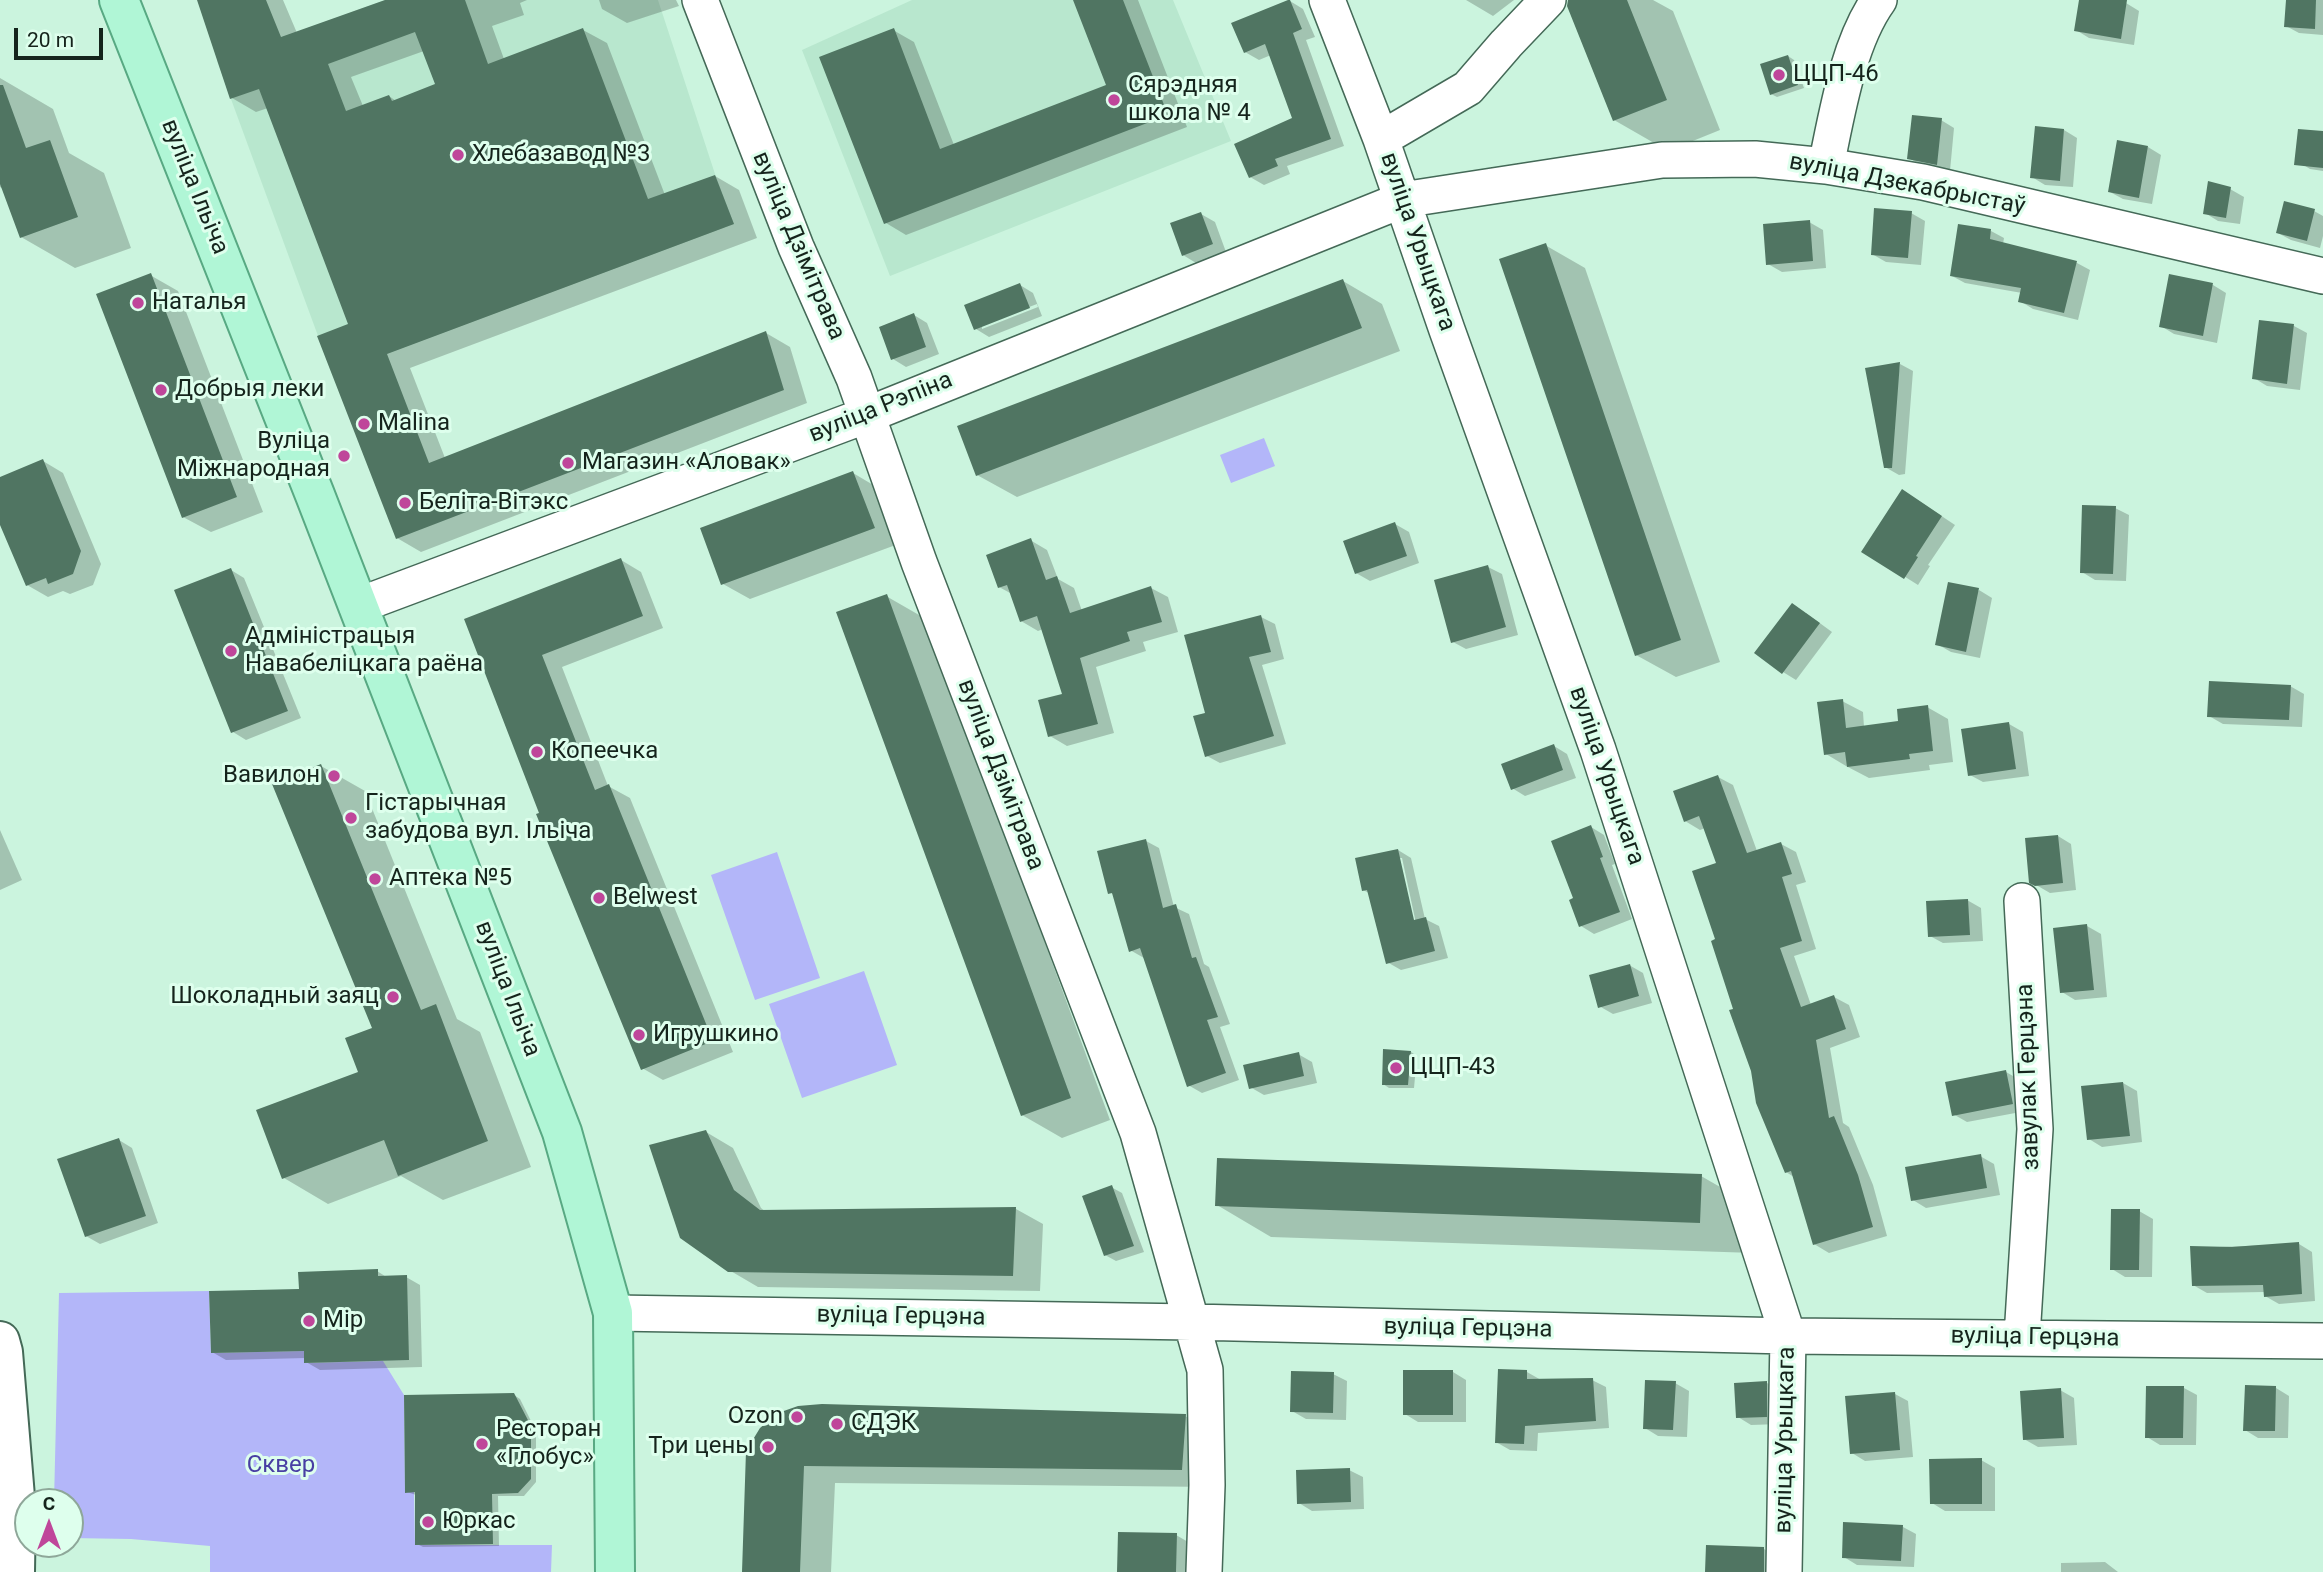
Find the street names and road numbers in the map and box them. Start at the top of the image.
street label: вуліца Ільіча [154,115,234,259]
street label: вуліца Дзімітрава [745,147,851,345]
street label: вуліца Дзекабрыстаў [1787,148,2027,222]
street label: вуліца Урыцкага [1373,149,1461,335]
street label: вуліца Рэпіна [805,366,957,450]
street label: вуліца Дзімітрава [950,676,1050,874]
street label: вуліца Урыцкага [1562,683,1650,869]
street label: вуліца Ільіча [468,917,546,1061]
street label: завулак Герцэна [2011,983,2047,1171]
street label: вуліца Герцэна [816,1301,986,1333]
street label: вуліца Герцэна [1383,1313,1553,1345]
street label: вуліца Герцэна [1950,1322,2120,1354]
street label: вуліца Урыцкага [1770,1346,1802,1534]

